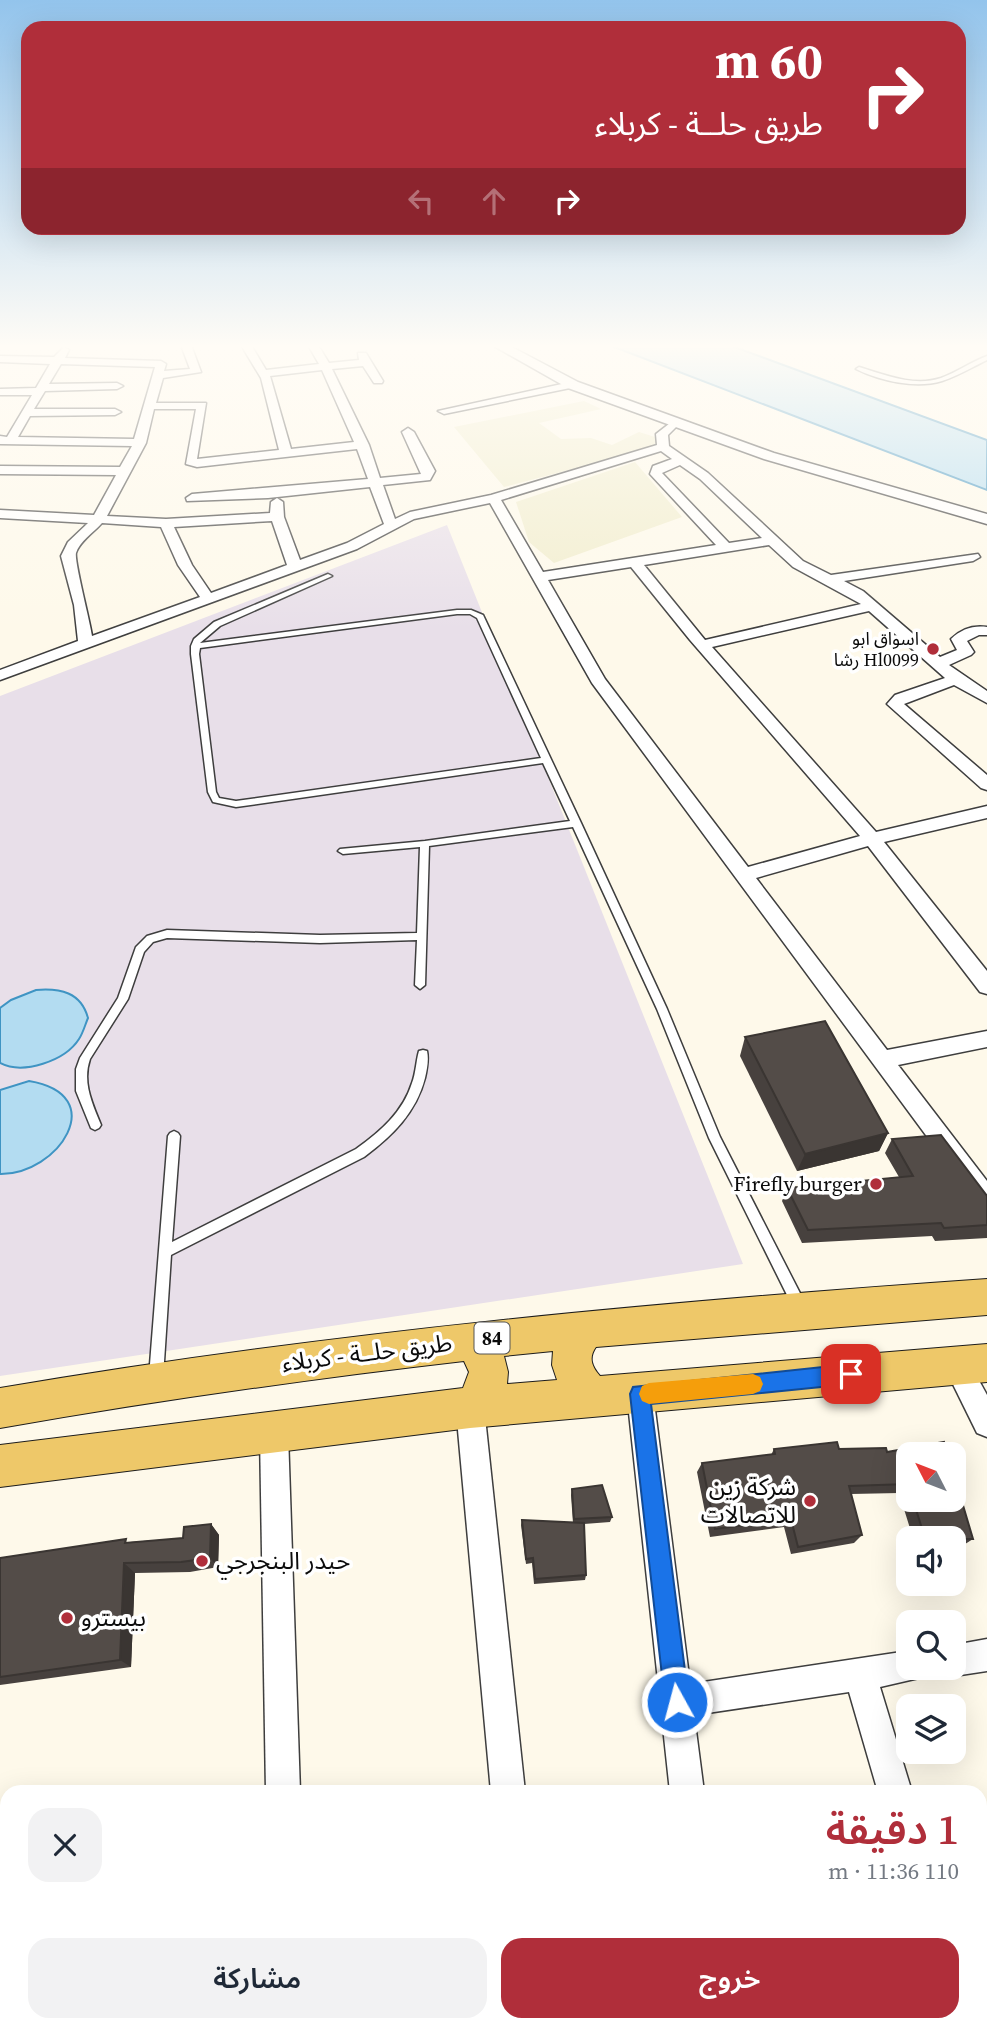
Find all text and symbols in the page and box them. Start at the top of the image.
text: 60 m [715,27,823,94]
icon: right [847,49,938,140]
text: طريق حلــة - كربلاء [595,102,823,146]
icon: left [402,182,440,220]
icon: ahead [475,182,513,220]
icon: right [548,182,586,220]
place label: اسواق ابو رشا Hl0099 [834,626,919,672]
marker: اسواق ابو رشا Hl0099 [925,641,941,657]
place label: Firefly burger [733,1169,862,1198]
marker: Firefly burger [868,1176,884,1192]
road number: 84 [475,1322,510,1354]
street label: طريق حلــة - كربلاء [280,1326,454,1379]
pin [821,1344,881,1404]
icon: arrive [832,1355,870,1393]
north arrow [896,1442,966,1512]
map controls [896,1442,966,1764]
place label: شركة زين للاتصالات [701,1470,796,1531]
marker: شركة زين للاتصالات [802,1493,818,1509]
button: sound [896,1526,966,1596]
place label: حيدر البنجرجي [216,1544,350,1580]
marker: حيدر البنجرجي [194,1553,210,1569]
place label: بيسترو [81,1601,146,1634]
marker: بيسترو [59,1610,75,1626]
button: search [896,1610,966,1680]
position arrow [640,1665,714,1739]
button: layers [896,1694,966,1764]
text: 1 دقيقة [826,1800,959,1858]
button: close [28,1808,102,1882]
text: 110 m · 11:36 [828,1855,959,1887]
button: مشاركة [28,1938,487,2018]
button: خروج [501,1938,959,2018]

